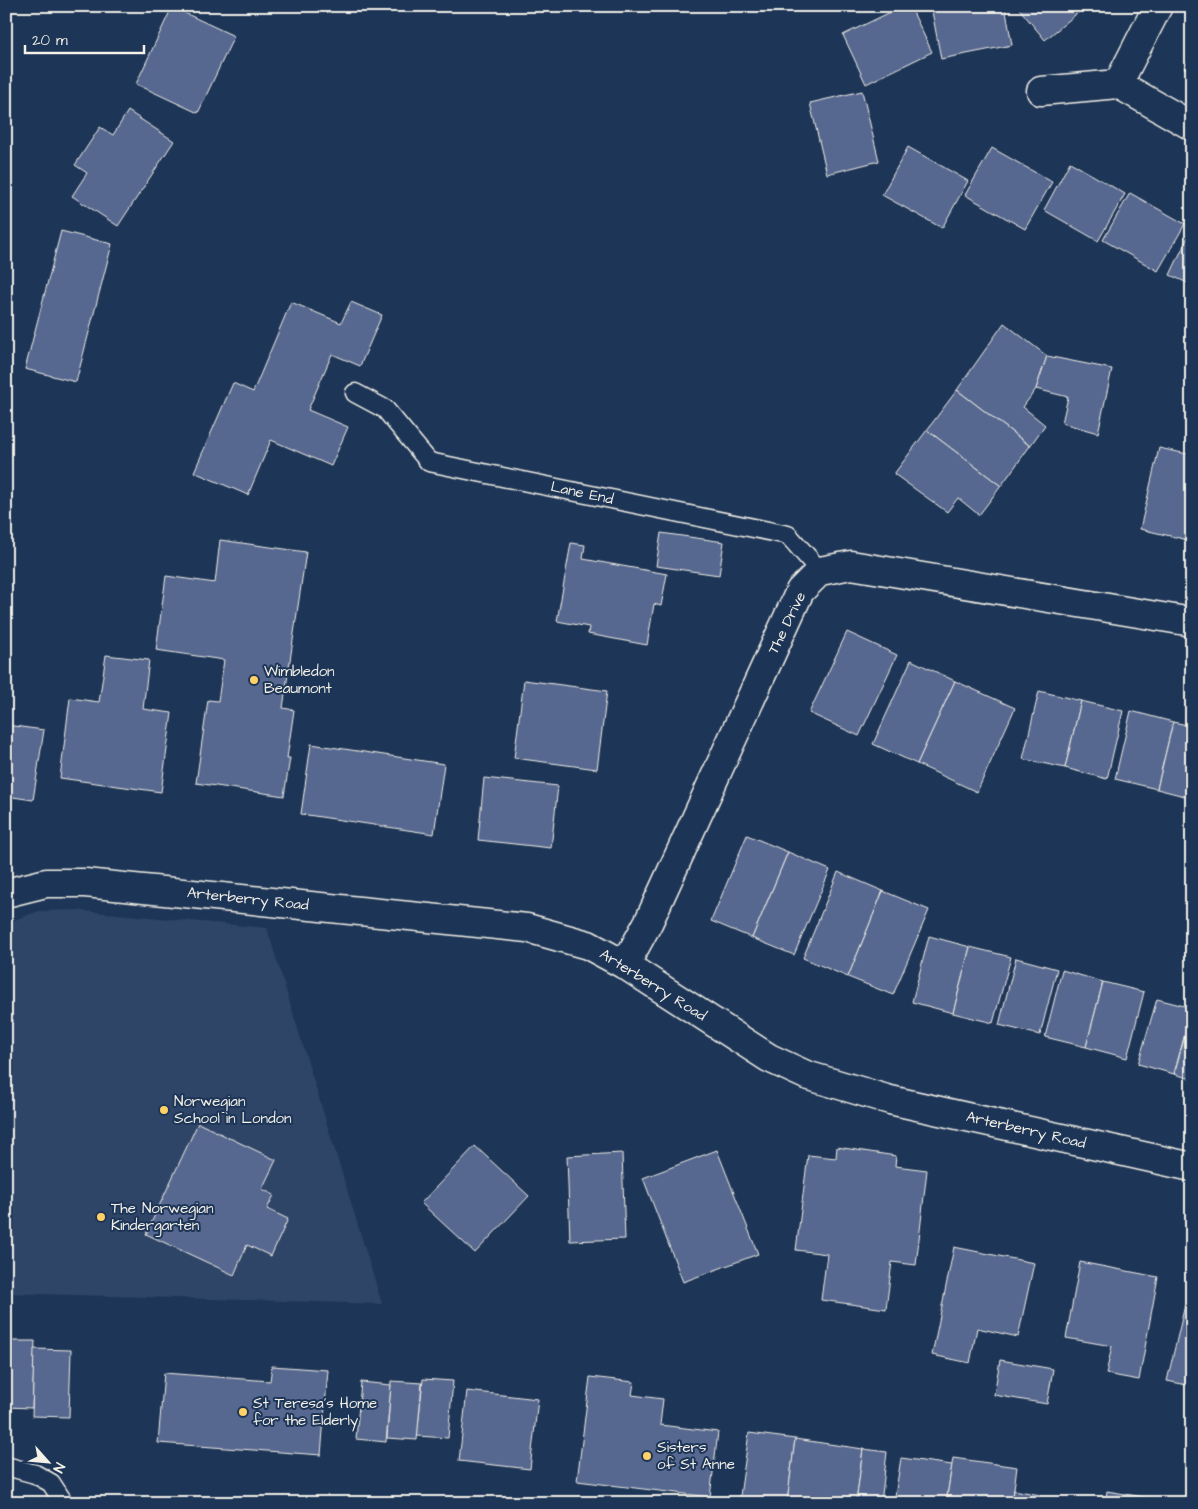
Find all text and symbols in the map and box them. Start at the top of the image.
scale bar [25,22,144,54]
text: 20 m [32,30,68,51]
street label: Lane End [549,476,616,510]
street label: The Drive [763,588,811,658]
place label: Wimbledon Beaumont [264,661,335,699]
marker: Wimbledon Beaumont [248,674,260,686]
street label: Arterberry Road [186,882,310,917]
street label: Arterberry Road [595,944,711,1027]
place label: Norwegian School in London [174,1091,292,1129]
marker: Norwegian School in London [158,1104,170,1116]
street label: Arterberry Road [964,1106,1088,1155]
place label: The Norwegian Kindergarten [111,1198,214,1237]
marker: The Norwegian Kindergarten [95,1211,107,1223]
place label: St Teresa's Home for the Elderly [253,1393,377,1432]
marker: St Teresa's Home for the Elderly [237,1406,249,1418]
north arrow [22,1436,72,1486]
place label: Sisters of St Anne [657,1437,735,1475]
marker: Sisters of St Anne [641,1450,653,1462]
text: N [48,1459,70,1476]

